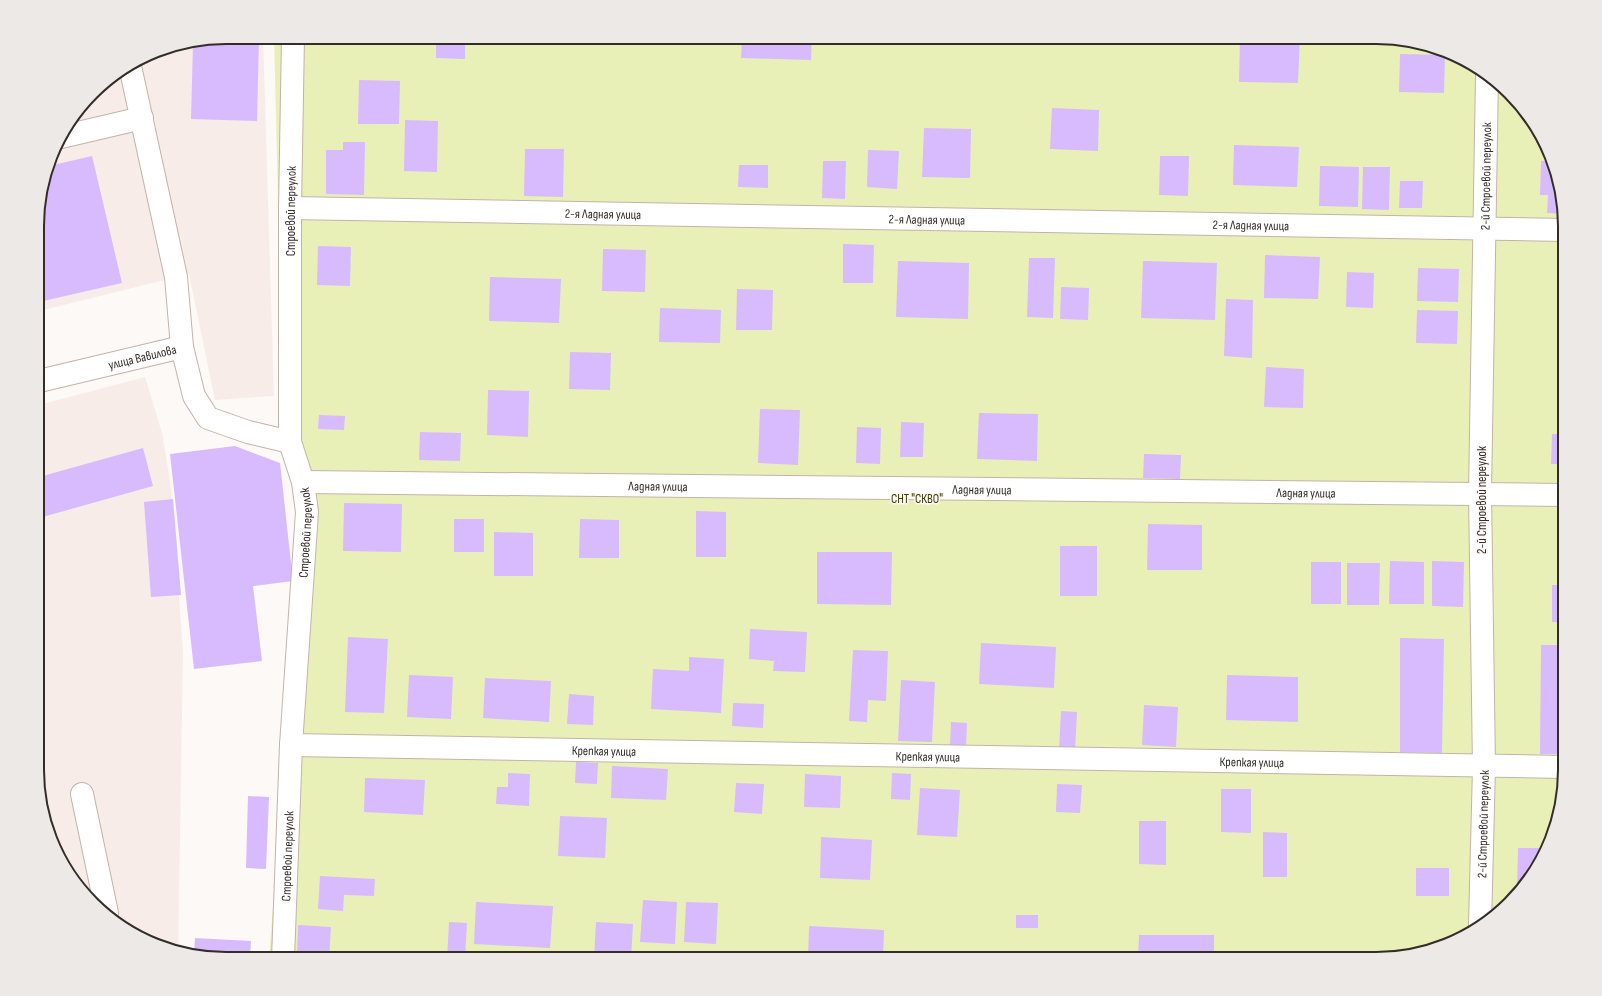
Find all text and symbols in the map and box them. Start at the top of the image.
street label: 2-й Строевой переулок [1477,122,1495,230]
street label: Строевой переулок [283,166,300,256]
street label: 2-я Ладная улица [565,206,641,223]
street label: 2-я Ладная улица [889,211,965,229]
street label: 2-я Ладная улица [1212,217,1289,234]
street label: улица Вавилова [107,342,178,373]
street label: 2-й Строевой переулок [1474,446,1490,554]
street label: Ладная улица [627,478,688,495]
street label: Ладная улица [951,482,1012,498]
street label: Ладная улица [1275,485,1336,502]
street label: Строевой переулок [296,486,316,578]
park label: СНТ "СКВО" [891,491,943,507]
street label: Крепкая улица [572,743,636,760]
street label: Крепкая улица [896,748,960,766]
street label: Крепкая улица [1219,754,1284,771]
street label: 2-й Строевой переулок [1474,770,1493,878]
street label: Строевой переулок [278,811,298,902]

